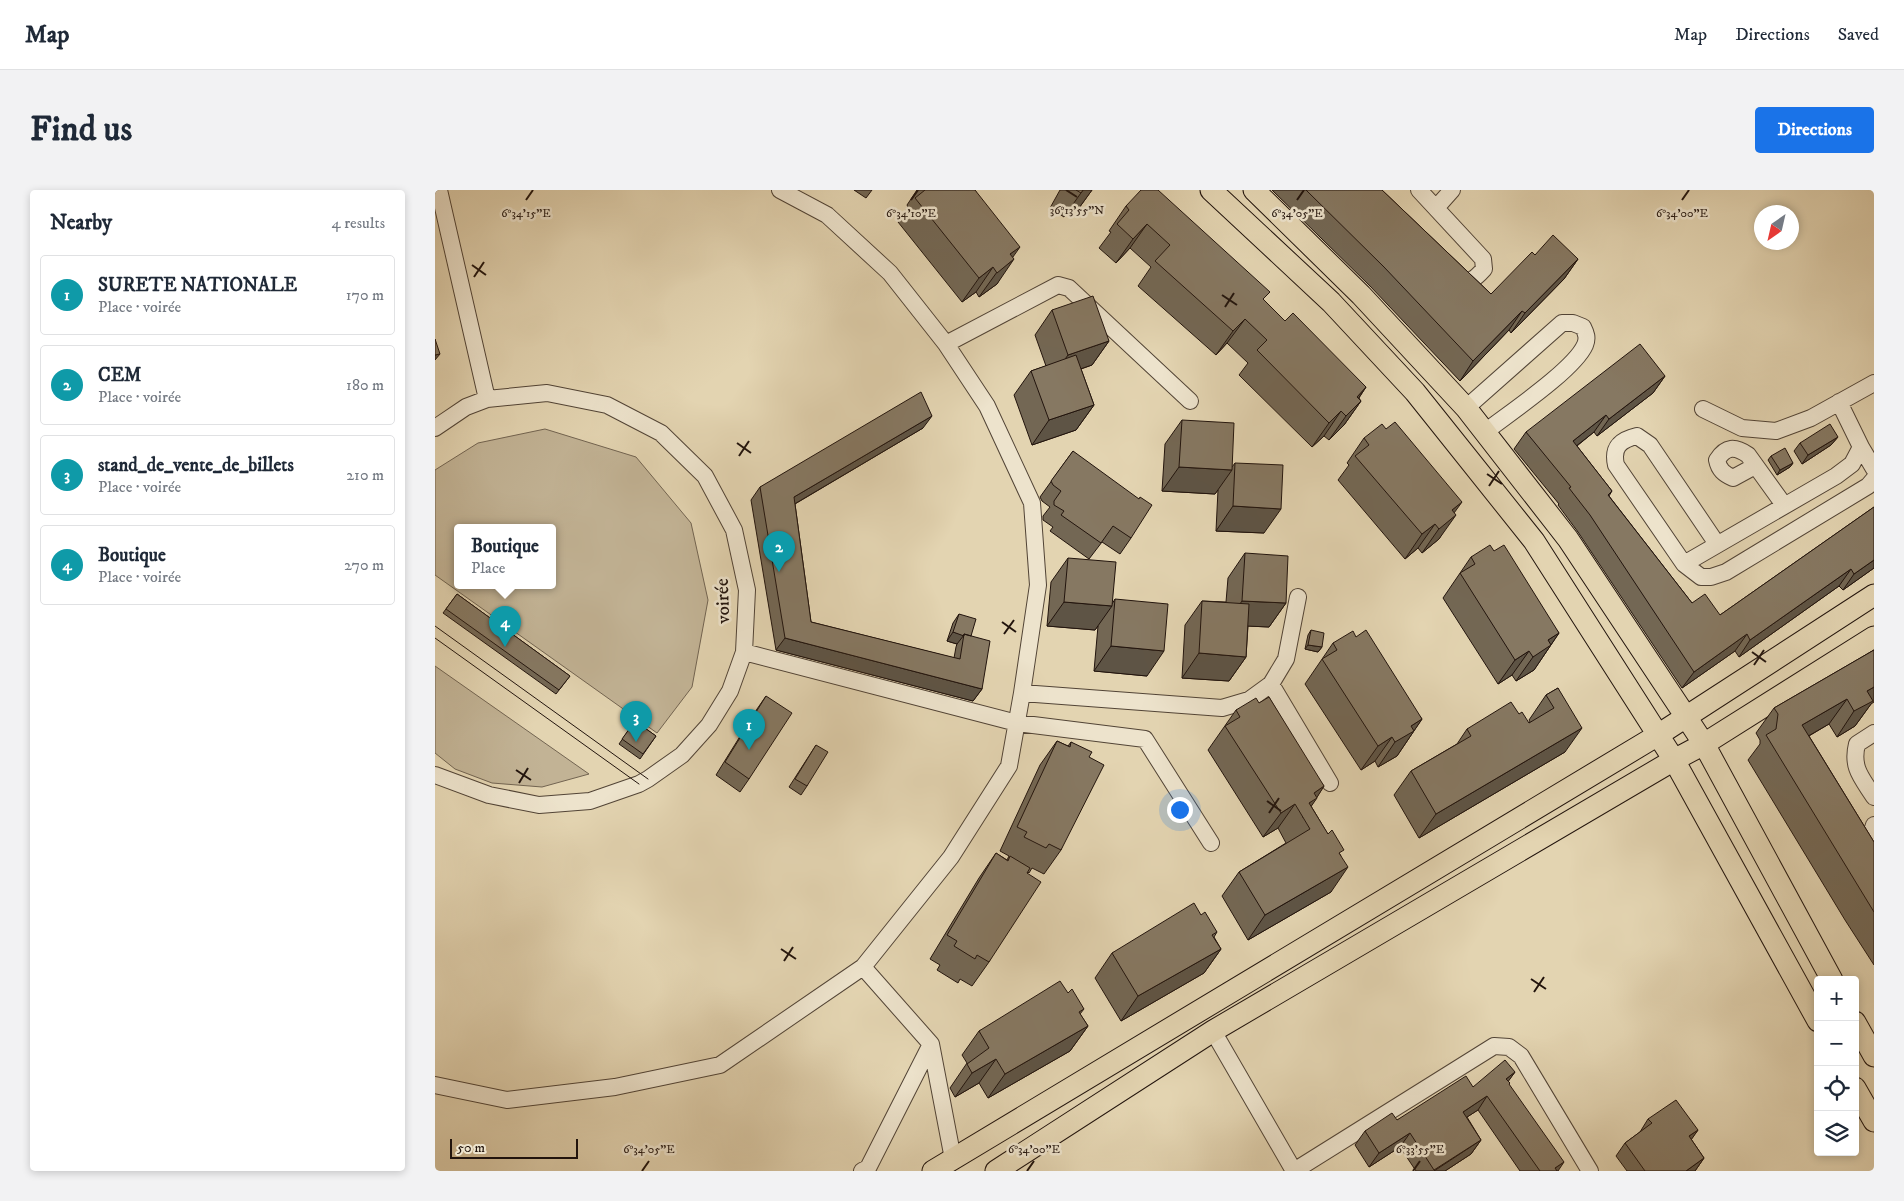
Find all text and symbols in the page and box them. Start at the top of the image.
text: Map [25,20,69,50]
text: Map [1674,24,1707,46]
text: Directions [1735,24,1810,46]
text: Saved [1838,24,1879,46]
button: Directions [1755,107,1874,153]
text: Find us [30,108,132,152]
text: 36°13'55"N [1050,203,1104,218]
north arrow [1754,205,1799,250]
text: 6°34'15"E [501,206,551,221]
text: 6°34'10"E [886,206,936,221]
text: 6°34'05"E [1271,206,1323,221]
text: 6°34'00"E [1656,206,1708,221]
text: Nearby [50,210,112,236]
text: 4 results [332,213,385,233]
text: SURETE NATIONALE [98,274,297,297]
text: 1 [64,285,70,305]
text: 170 m [346,285,384,305]
text: Place · voirée [98,297,181,317]
text: CEM [98,364,141,387]
text: 2 [63,375,71,395]
text: 180 m [346,375,384,395]
text: Place · voirée [98,387,181,407]
text: stand_de_vente_de_billets [98,454,294,477]
text: 3 [64,465,70,485]
text: 210 m [346,465,384,485]
text: Place · voirée [98,477,181,497]
popup [454,524,556,589]
pin: 2 [763,531,795,572]
text: Boutique [471,535,539,558]
text: Boutique [98,544,166,567]
text: 4 [62,555,72,575]
text: 270 m [344,555,384,575]
text: Place [471,558,505,578]
text: Place · voirée [98,567,181,587]
street label: voirée [711,578,735,625]
pin: 4 [489,606,521,647]
pin: 3 [620,701,652,742]
pin: 1 [733,709,765,750]
your location [1167,797,1193,823]
map controls [1814,976,1859,1156]
button: + [1814,976,1859,1021]
button: − [1814,1021,1859,1066]
button: locate [1814,1066,1859,1111]
button: layers [1814,1111,1859,1156]
scale bar [450,1136,577,1159]
text: 50 m [457,1139,485,1157]
text: 6°34'05"E [623,1142,675,1157]
text: 6°34'00"E [1008,1142,1060,1157]
text: 6°33'55"E [1396,1142,1445,1157]

